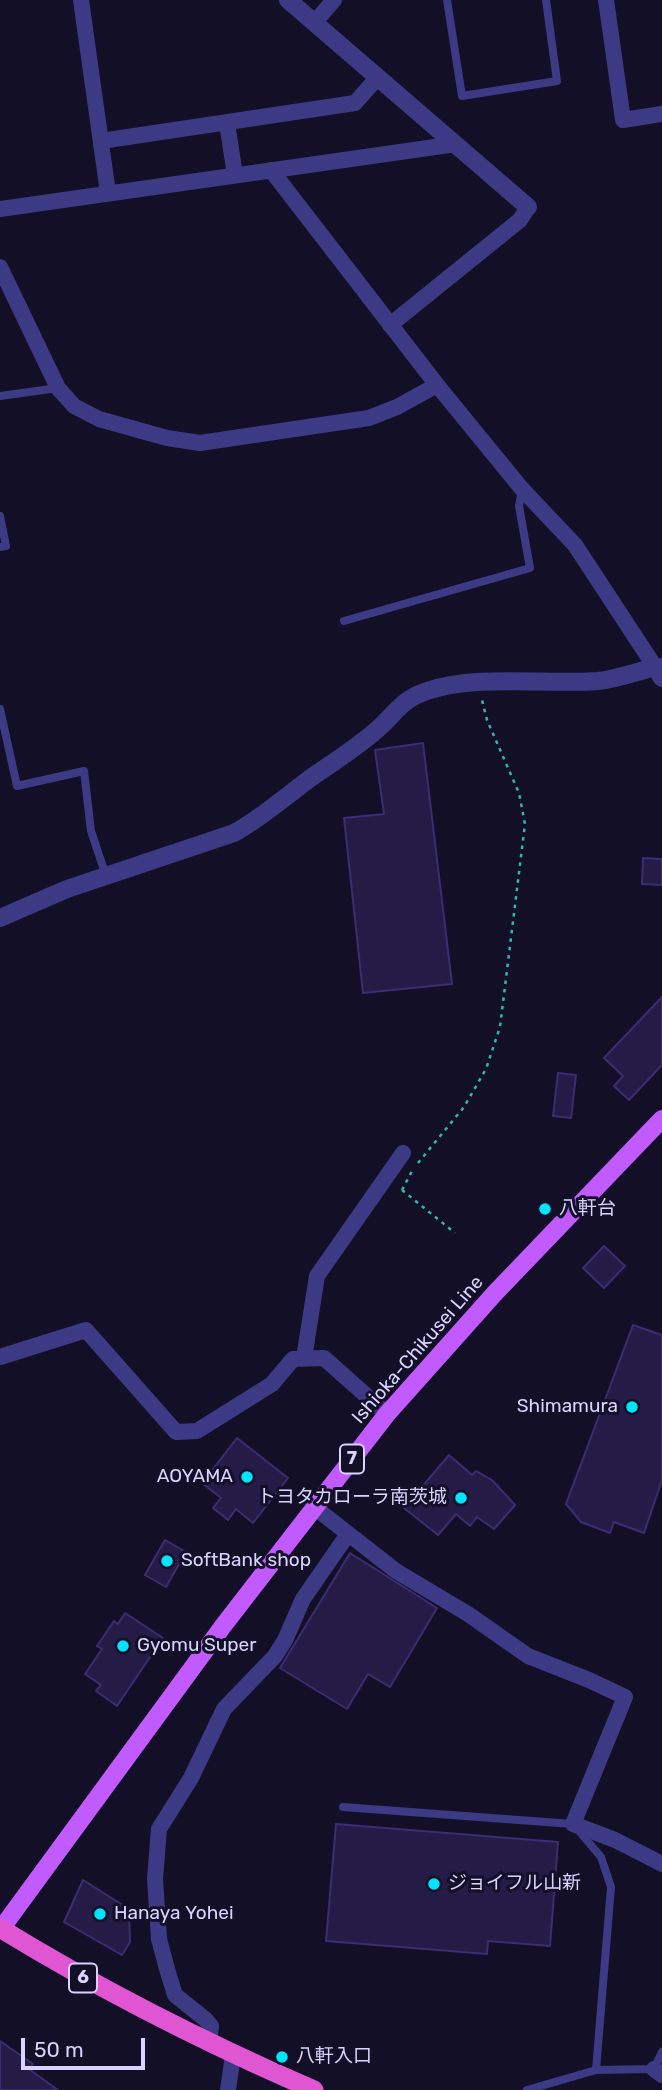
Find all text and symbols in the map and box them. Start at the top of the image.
place label: 八軒台 [559,1198,616,1220]
marker: 八軒台 [537,1201,553,1217]
street label: Ishioka-Chikusei Line [348,1271,488,1429]
place label: Shimamura [517,1396,618,1418]
marker: Shimamura [624,1399,640,1415]
road number: 7 [340,1444,364,1474]
place label: AOYAMA [157,1466,233,1488]
marker: AOYAMA [239,1469,255,1485]
place label: トヨタカローラ南茨城 [257,1487,447,1509]
marker: トヨタカローラ南茨城 [453,1490,469,1506]
place label: SoftBank shop [181,1550,311,1572]
marker: SoftBank shop [159,1553,175,1569]
place label: Gyomu Super [137,1635,256,1657]
marker: Gyomu Super [115,1638,131,1654]
place label: ジョイフル山新 [448,1873,581,1895]
marker: ジョイフル山新 [426,1876,442,1892]
place label: Hanaya Yohei [114,1903,234,1925]
marker: Hanaya Yohei [92,1906,108,1922]
road number: 6 [69,1964,97,1992]
scale bar [24,2024,149,2068]
text: 50 m [34,2037,84,2062]
place label: 八軒入口 [296,2046,372,2068]
marker: 八軒入口 [274,2049,290,2065]

